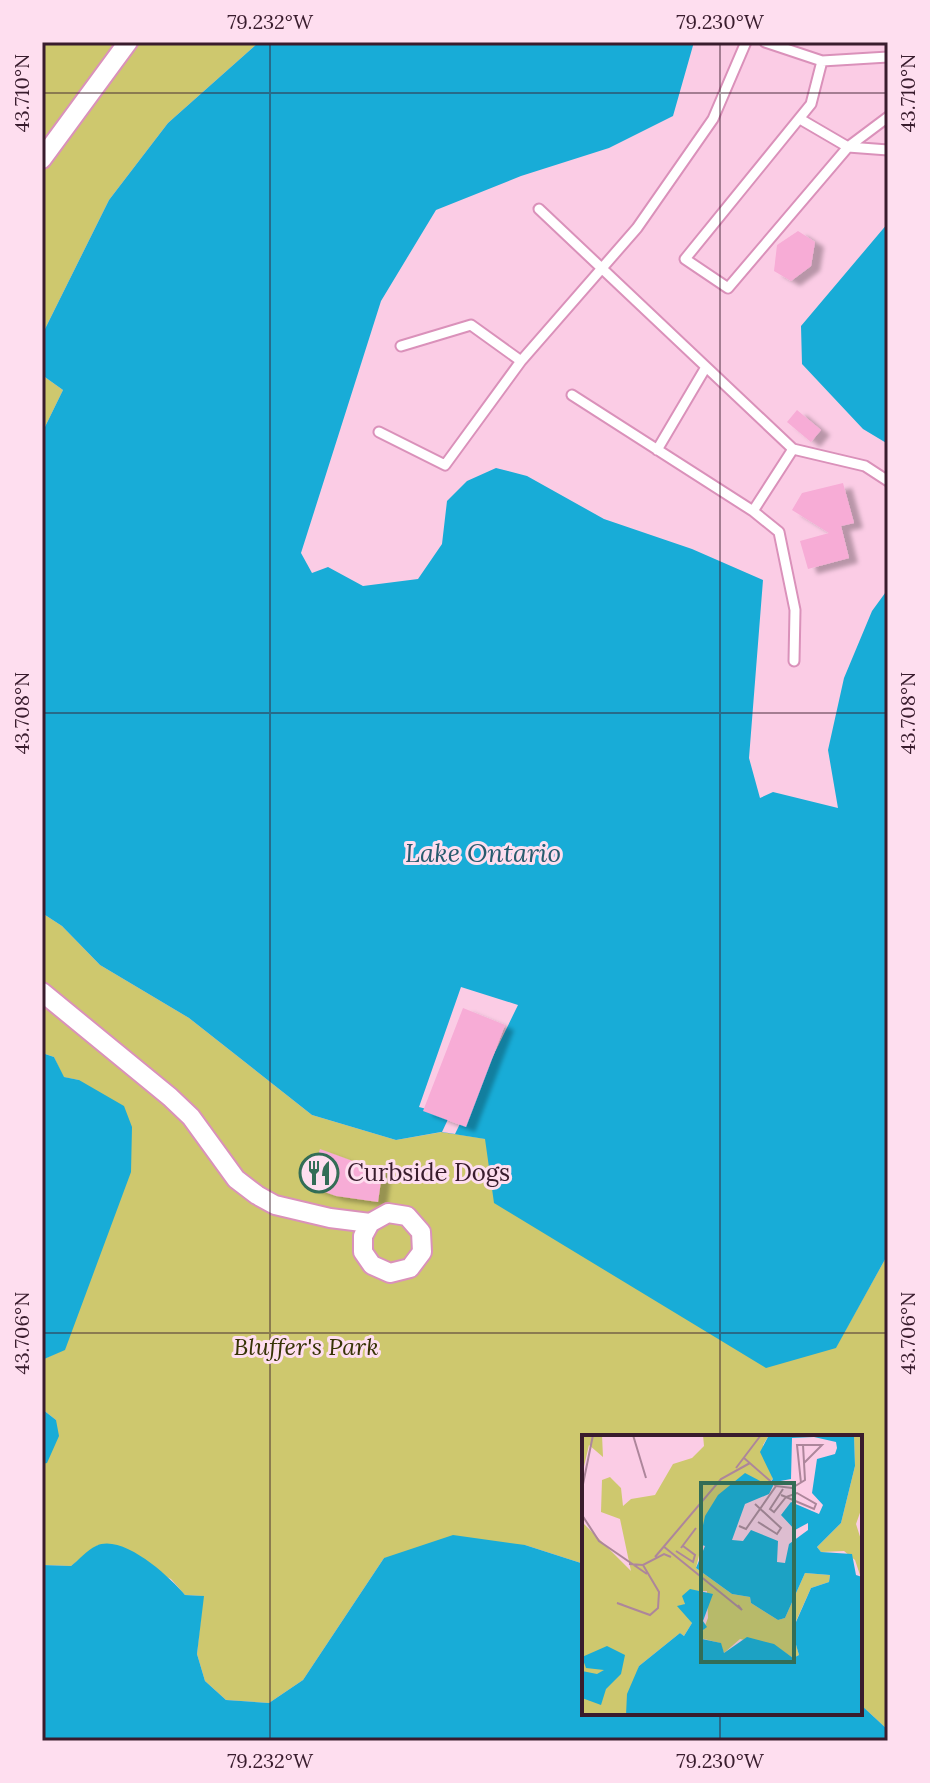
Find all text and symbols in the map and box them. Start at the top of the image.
text: 79.232°W [227,9,314,34]
text: 79.230°W [676,9,765,34]
text: 43.710°N [9,54,34,132]
text: 43.710°N [895,54,920,132]
text: 43.708°N [9,672,34,754]
text: 43.708°N [895,672,920,754]
water label: Lake Ontario [405,836,561,869]
restaurant icon: Curbside Dogs [298,1152,340,1194]
place label: Curbside Dogs [347,1157,510,1188]
text: 43.706°N [9,1292,34,1374]
text: 43.706°N [895,1292,920,1374]
park label: Bluffer's Park [233,1331,379,1362]
inset map [582,1435,862,1715]
text: 79.232°W [227,1748,314,1773]
text: 79.230°W [676,1748,765,1773]

